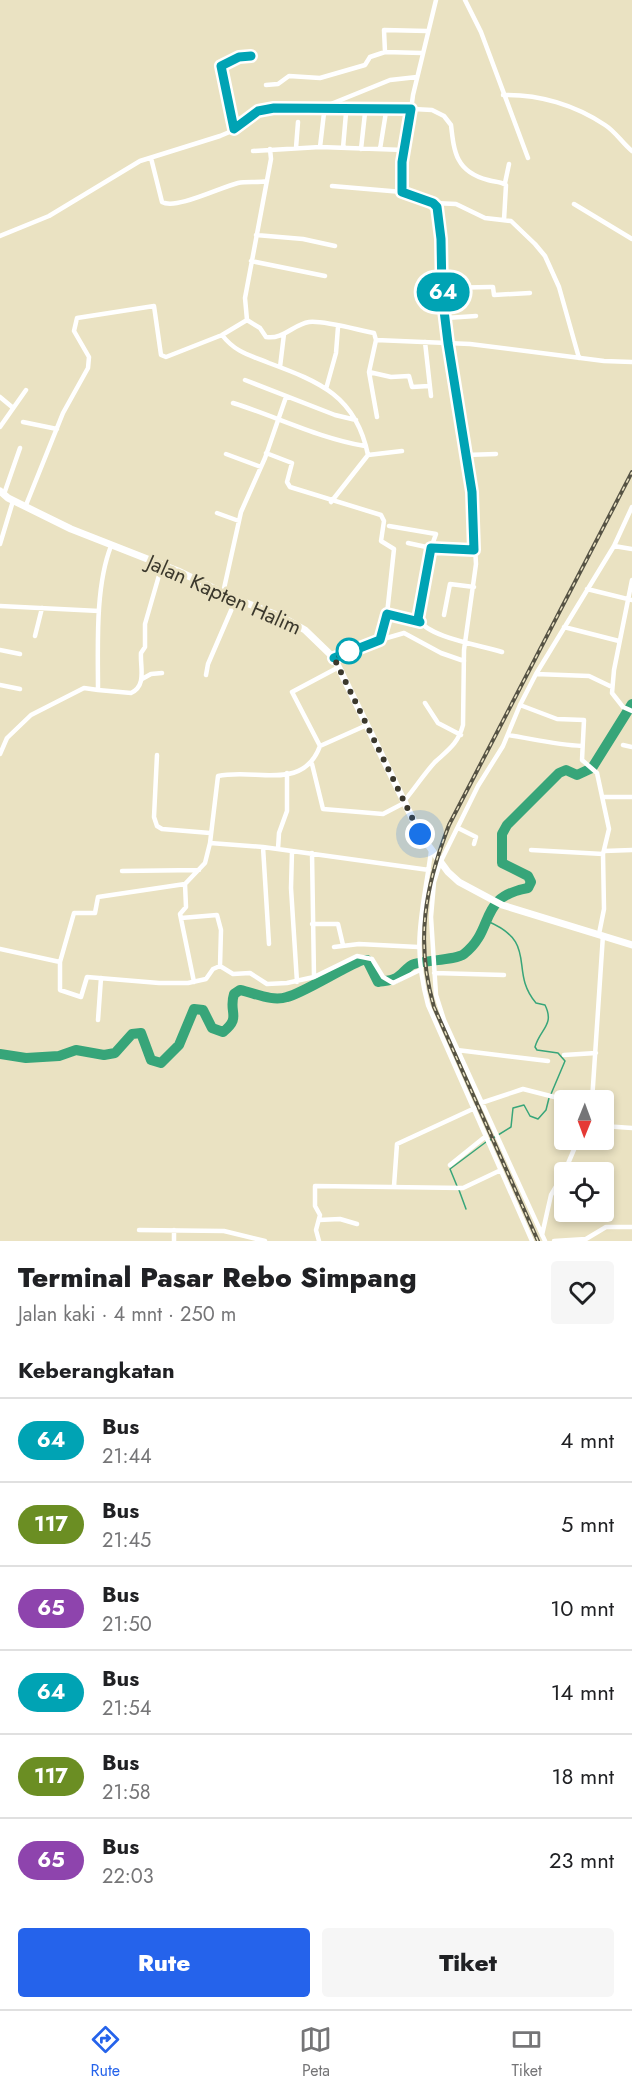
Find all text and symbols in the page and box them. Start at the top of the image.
line badge: 64 [416,272,470,312]
text: 64 [429,277,457,307]
street label: Jalan Kapten Halim [139,546,306,643]
unlabelled marker [336,638,362,664]
your location [405,819,435,849]
north arrow [554,1090,614,1150]
map controls [554,1090,614,1222]
button: locate [554,1162,614,1222]
text: Terminal Pasar Rebo Simpang [18,1257,417,1298]
button: heart [551,1261,614,1324]
text: Jalan kaki · 4 mnt · 250 m [18,1300,236,1329]
text: Keberangkatan [18,1354,175,1386]
text: Bus [102,1410,139,1442]
text: 4 mnt [561,1424,614,1456]
text: 64 [37,1425,65,1455]
text: 21:44 [102,1442,152,1471]
text: Bus [102,1494,139,1526]
text: 5 mnt [561,1508,614,1540]
text: 117 [34,1509,68,1539]
text: 21:45 [102,1526,151,1555]
text: Bus [102,1578,139,1610]
text: 10 mnt [550,1592,614,1624]
text: 65 [37,1593,65,1623]
text: 21:50 [102,1610,152,1639]
text: Bus [102,1662,139,1694]
text: 14 mnt [551,1676,614,1708]
text: 64 [37,1677,65,1707]
text: 21:54 [102,1694,151,1723]
text: Bus [102,1746,139,1778]
text: 18 mnt [551,1760,614,1792]
text: 117 [34,1761,68,1791]
text: 21:58 [102,1778,151,1807]
text: Bus [102,1830,139,1862]
text: 23 mnt [549,1844,614,1876]
text: 65 [37,1845,65,1875]
text: 22:03 [102,1862,154,1891]
button: Rute [18,1928,310,1997]
button: Tiket [322,1928,614,1997]
tab: Rute [89,2023,122,2082]
tab: Peta [299,2023,332,2082]
tab: Tiket [510,2023,543,2082]

